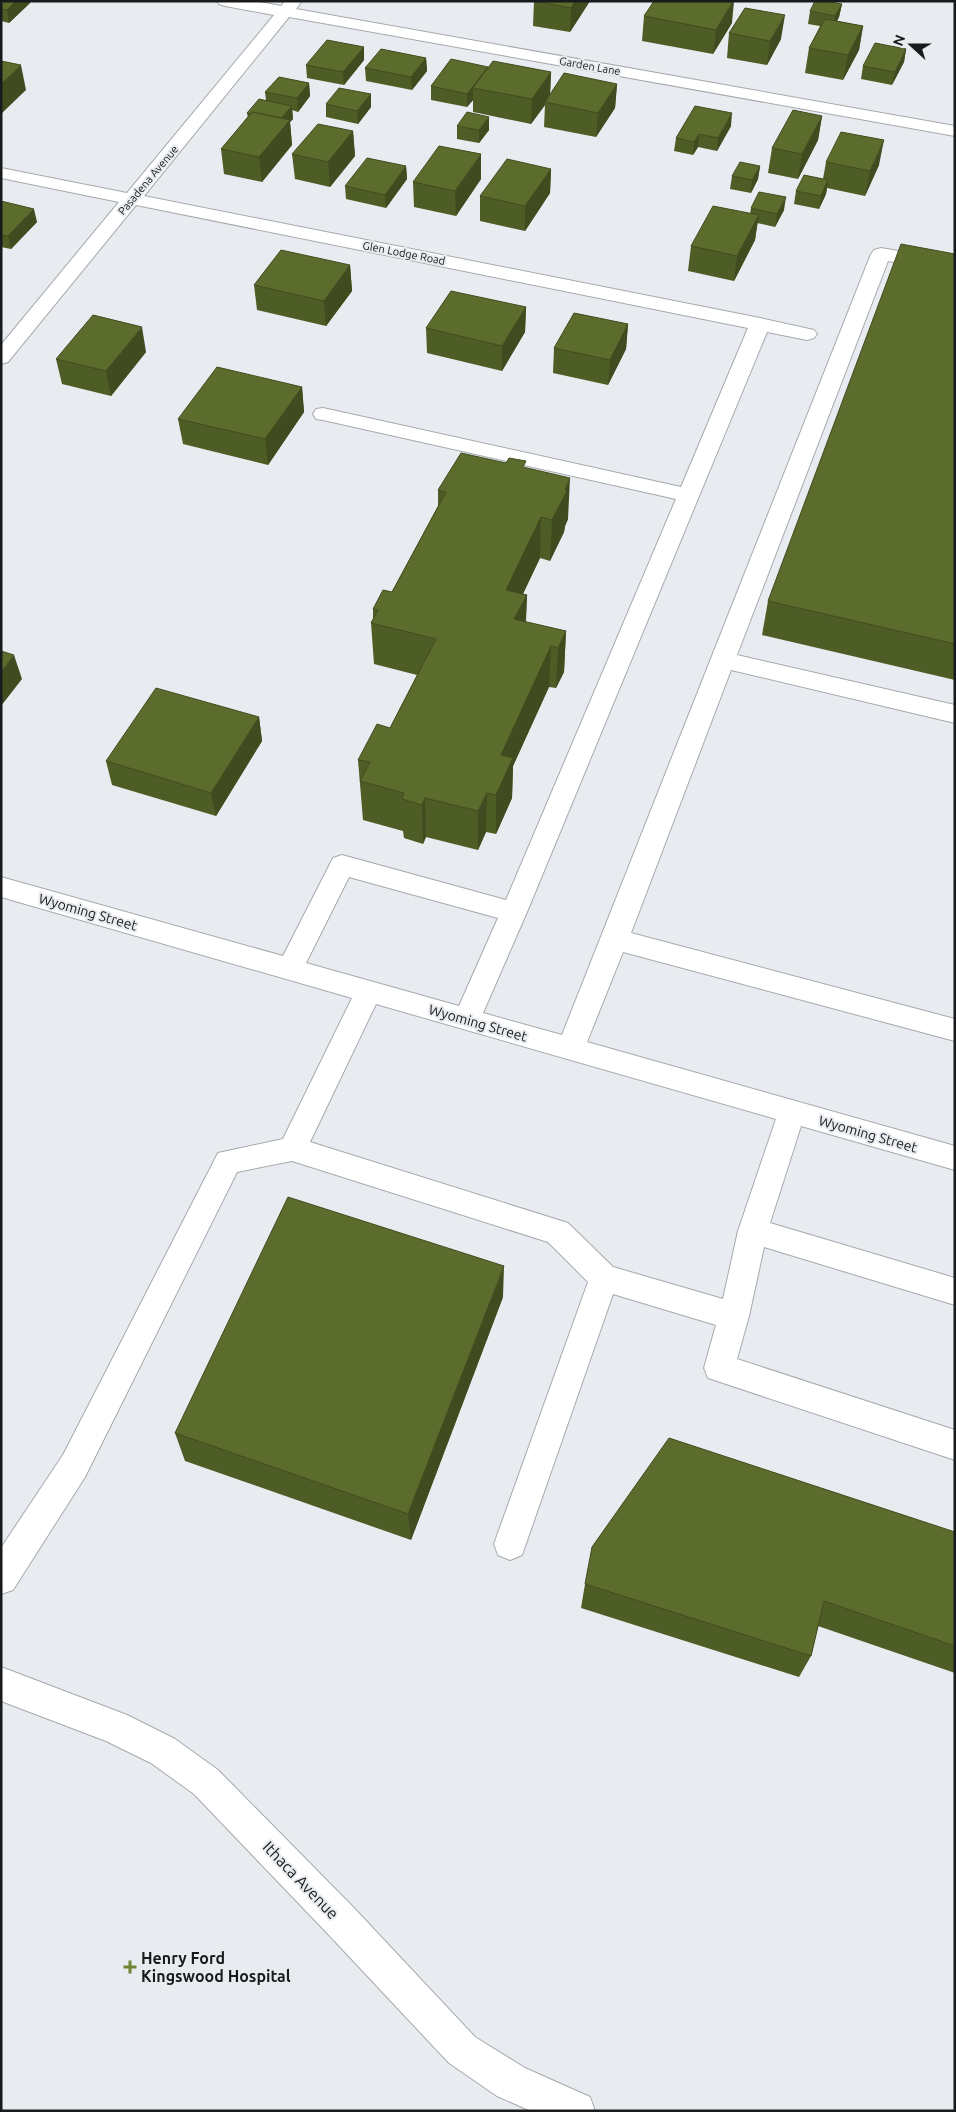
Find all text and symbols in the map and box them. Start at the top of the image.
north arrow [886,20,936,70]
text: N [890,33,908,48]
street label: Garden Lane [558,55,622,77]
street label: Pasadena Avenue [116,143,180,217]
street label: Glen Lodge Road [362,239,446,267]
street label: Wyoming Street [37,890,140,934]
street label: Wyoming Street [427,1001,530,1045]
street label: Wyoming Street [817,1112,920,1156]
street label: Ithaca Avenue [259,1837,343,1923]
place label: Henry Ford Kingswood Hospital [141,1949,291,1985]
marker: Henry Ford Kingswood Hospital [123,1960,137,1974]

